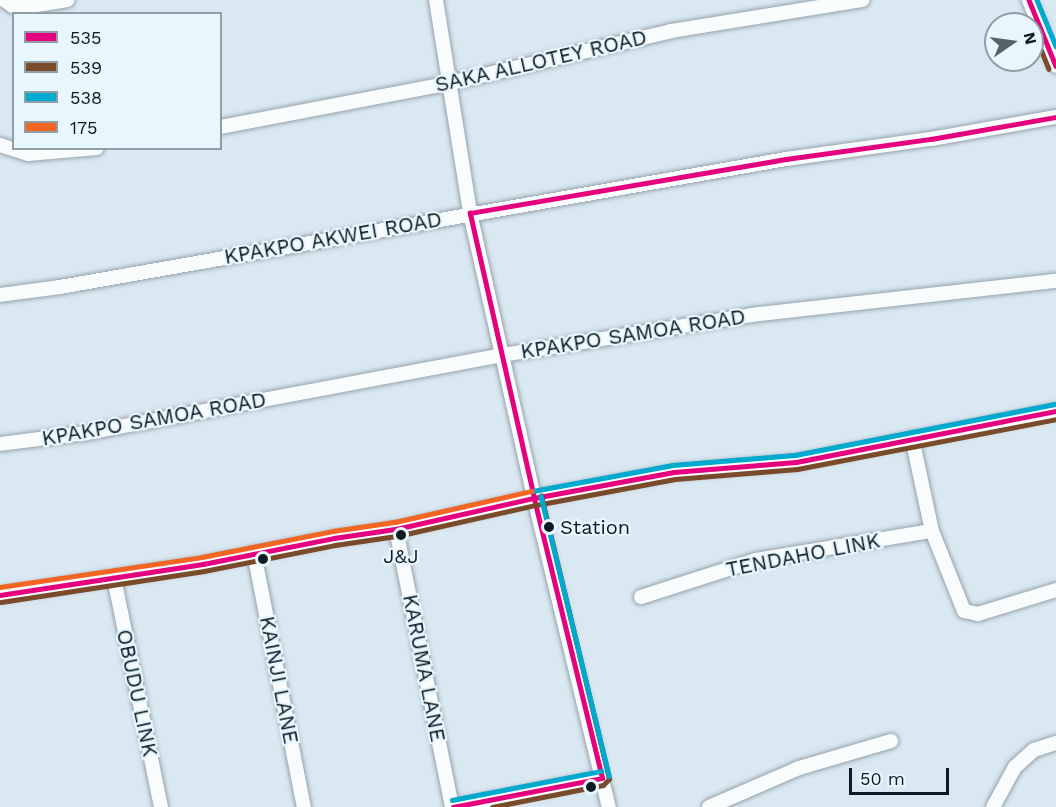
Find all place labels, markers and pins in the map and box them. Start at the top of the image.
place label: Station [560,515,630,539]
marker: Station [543,521,555,533]
marker: J&J [395,529,407,541]
place label: J&J [383,544,419,568]
unlabelled marker [257,553,269,565]
unlabelled marker [585,781,597,793]

